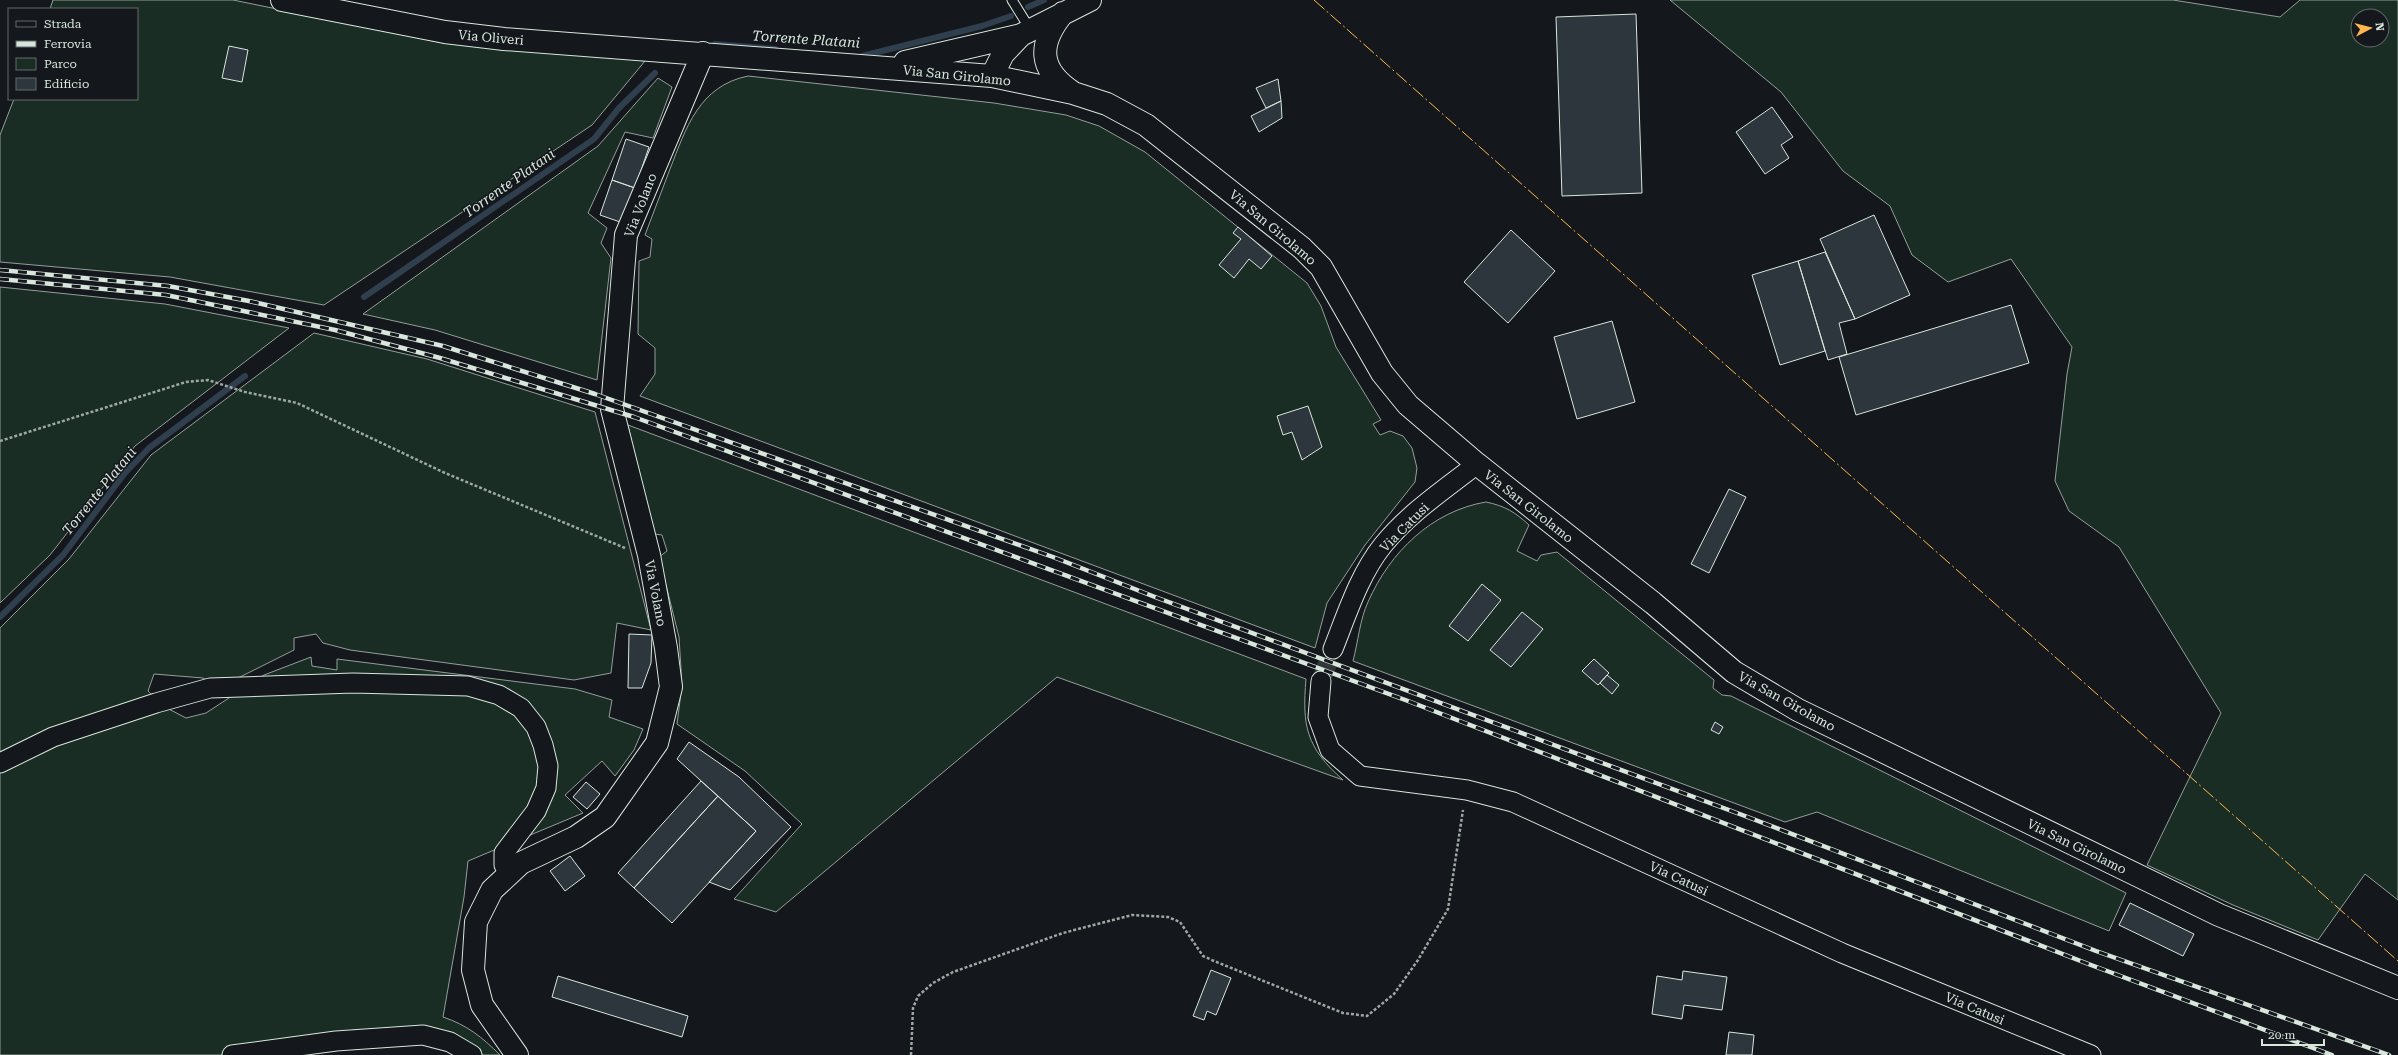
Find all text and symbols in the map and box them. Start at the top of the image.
legend [8,8,138,100]
north arrow [2350,8,2390,48]
text: Strada [44,17,82,31]
text: N [2372,22,2386,32]
street label: Via Oliveri [457,27,524,48]
water label: Torrente Platani [751,27,861,51]
text: Ferrovia [44,37,92,51]
text: Parco [44,57,77,71]
street label: Via San Girolamo [902,62,1012,89]
text: Edificio [44,77,89,91]
water label: Torrente Platani [460,145,558,221]
street label: Via Volano [621,171,660,239]
street label: Via San Girolamo [1226,187,1319,268]
water label: Torrente Platani [59,444,139,538]
street label: Via San Girolamo [1481,467,1576,546]
street label: Via Catusi [1377,500,1432,555]
street label: Via Volano [642,559,669,628]
street label: Via San Girolamo [1736,669,1838,734]
street label: Via San Girolamo [2025,816,2129,877]
street label: Via Catusi [1647,858,1711,899]
street label: Via Catusi [1943,989,2007,1028]
scale bar [2262,1021,2324,1047]
text: 20 m [2268,1028,2295,1042]

